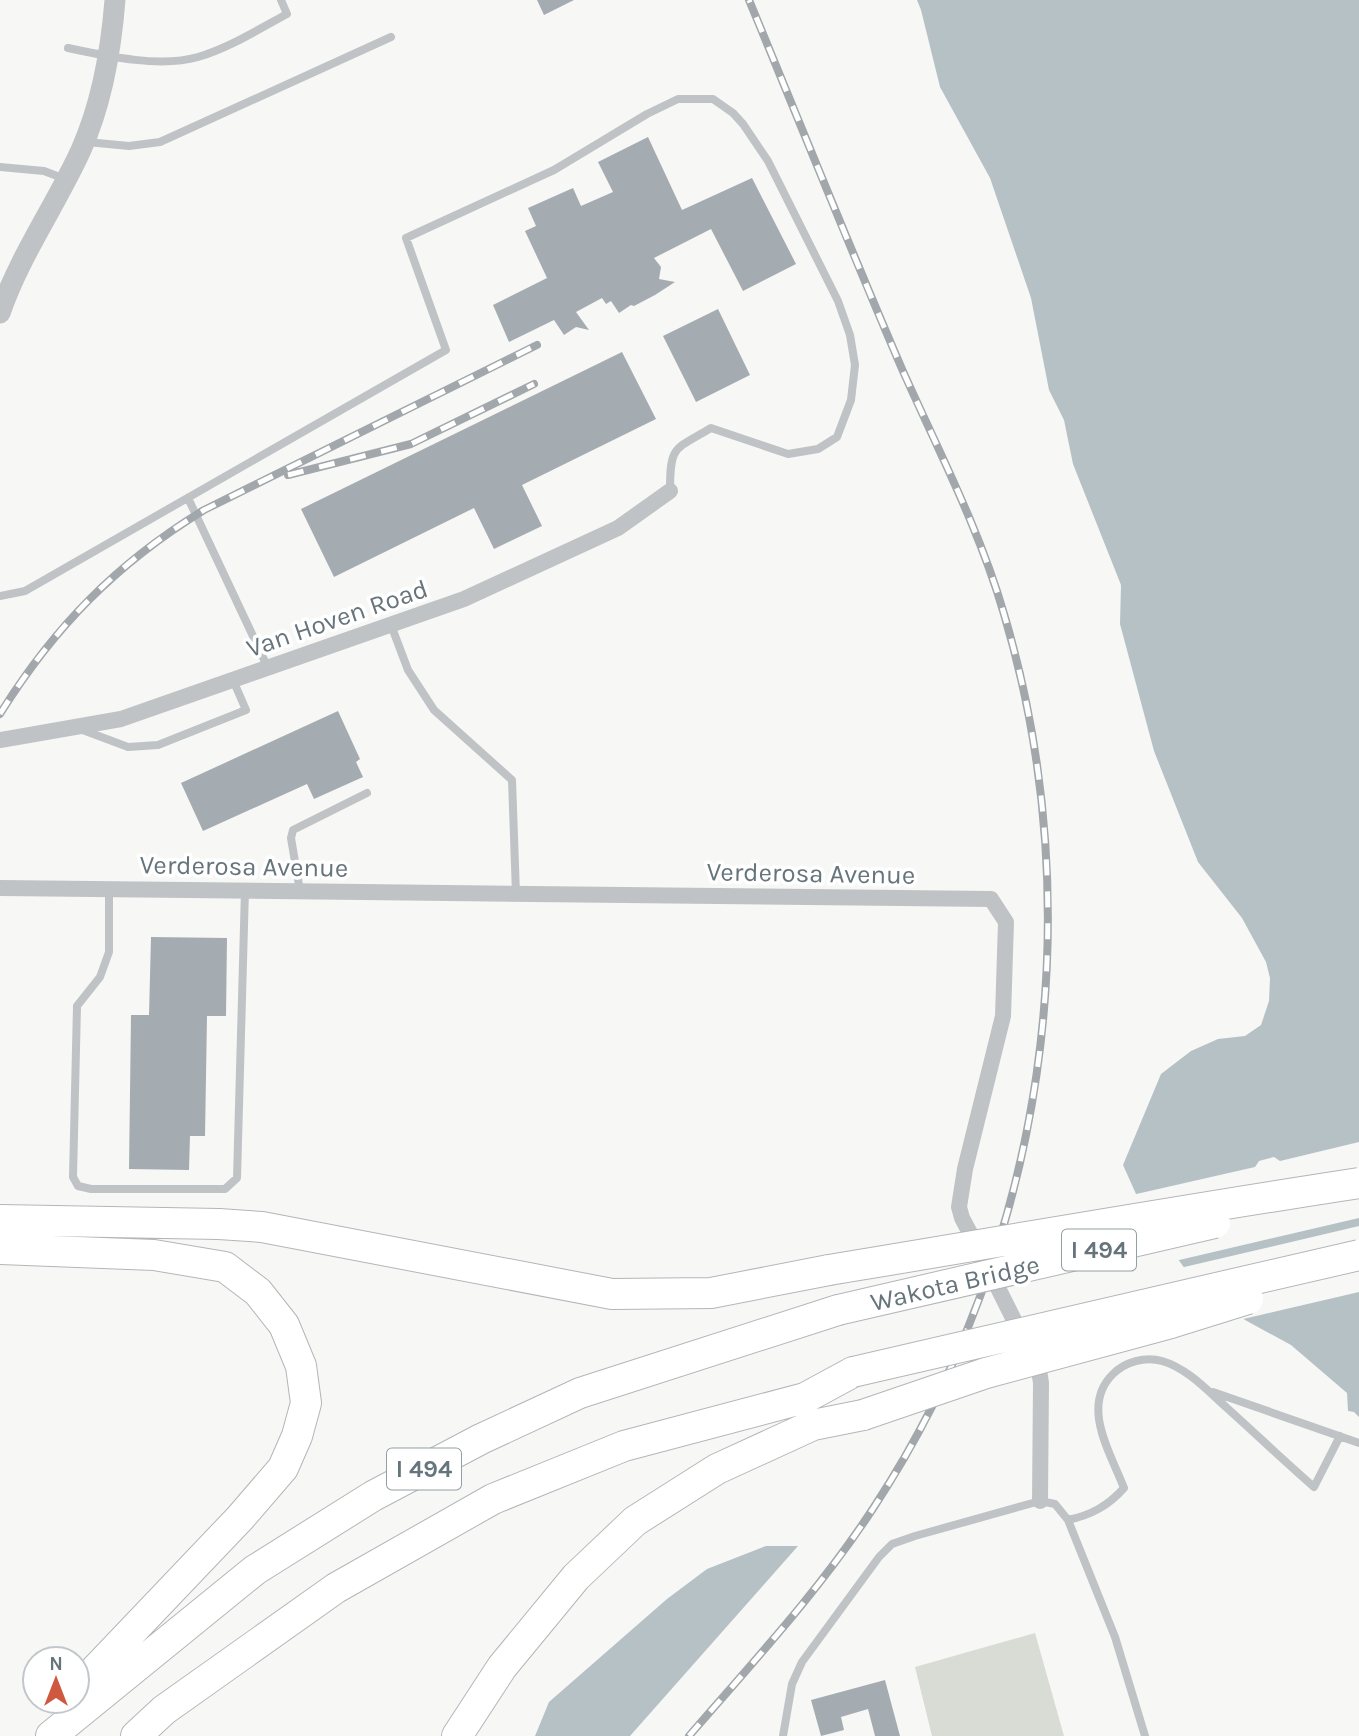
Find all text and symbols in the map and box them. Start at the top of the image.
street label: Van Hoven Road [242,573,432,664]
street label: Verderosa Avenue [139,849,349,884]
street label: Verderosa Avenue [706,856,916,891]
road number: I 494 [1062,1230,1136,1270]
street label: Wakota Bridge [868,1249,1043,1318]
road number: I 494 [387,1448,461,1490]
north arrow [21,1645,91,1715]
text: N [49,1653,63,1675]

